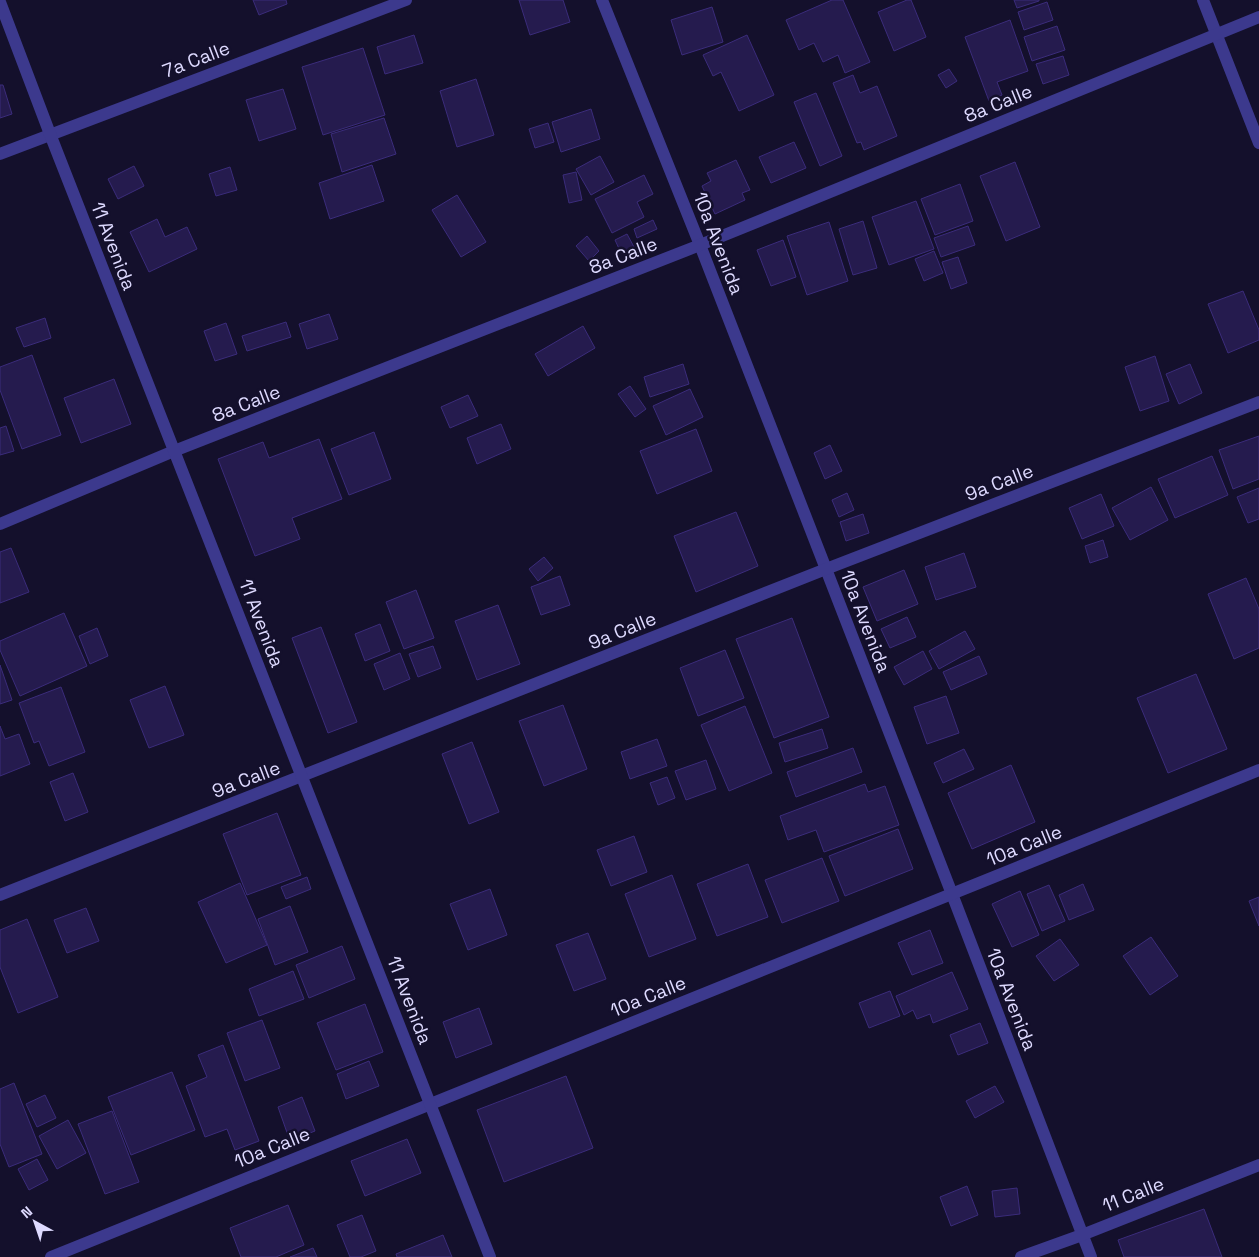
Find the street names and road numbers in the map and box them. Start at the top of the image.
street label: 7a Calle [159,35,233,84]
street label: 8a Calle [960,79,1036,128]
street label: 10a Avenida [688,188,750,298]
street label: 11 Avenida [85,198,142,294]
street label: 8a Calle [585,231,661,280]
street label: 8a Calle [208,379,284,428]
street label: 9a Calle [961,458,1037,507]
street label: 10a Avenida [835,566,897,676]
street label: 11 Avenida [233,575,290,671]
street label: 9a Calle [585,606,660,655]
street label: 9a Calle [208,755,284,804]
street label: 10a Calle [983,819,1066,872]
street label: 10a Avenida [981,944,1043,1054]
street label: 11 Avenida [381,952,438,1048]
street label: 10a Calle [607,970,690,1023]
street label: 10a Calle [231,1121,314,1174]
street label: 11 Calle [1099,1171,1168,1218]

